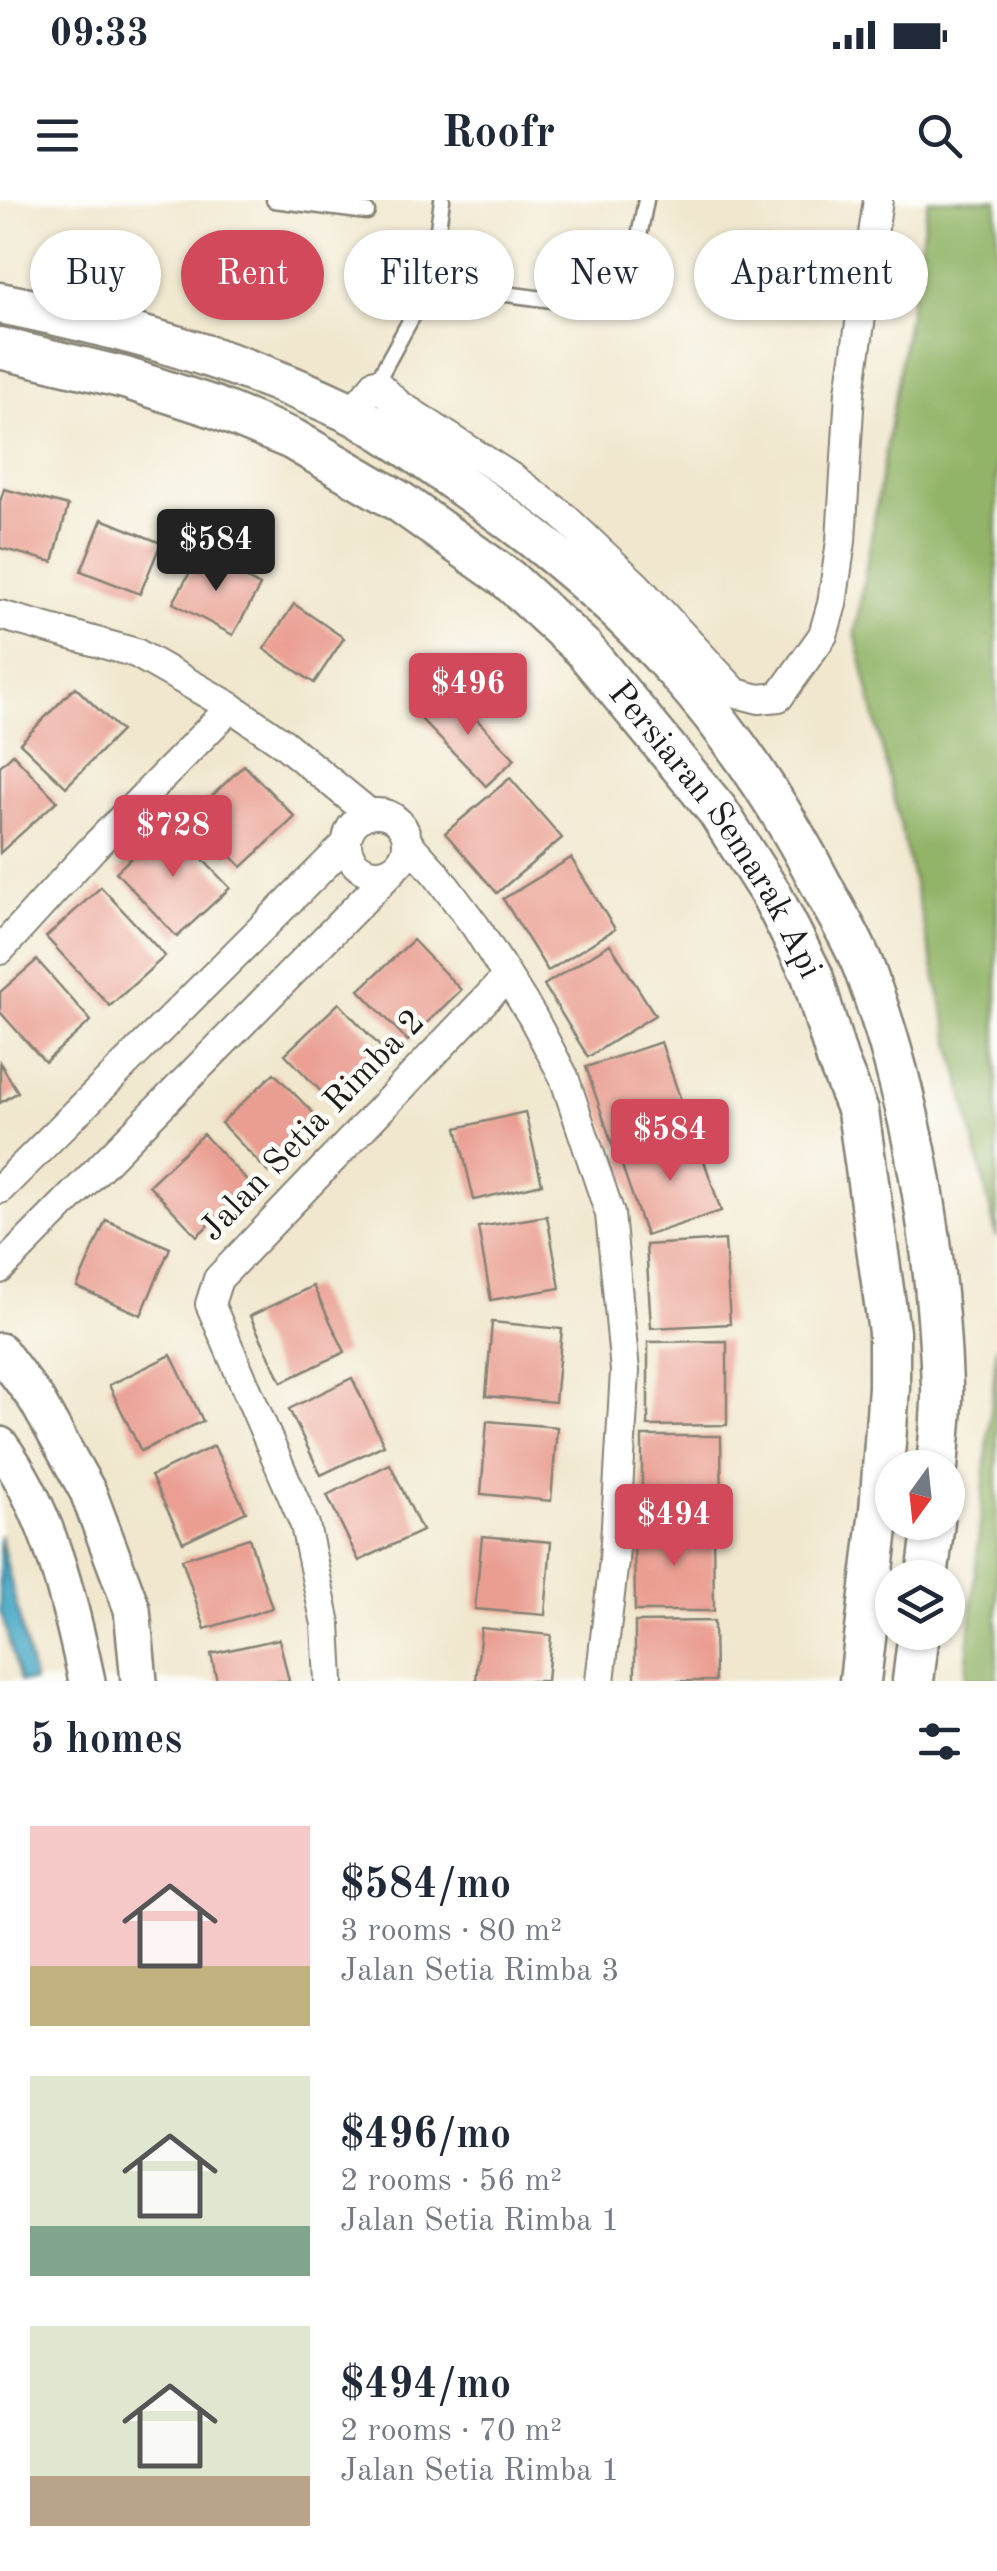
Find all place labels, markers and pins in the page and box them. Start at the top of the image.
pin: $584 [157,509,275,594]
pin: $496 [409,653,527,738]
pin: $728 [114,795,232,880]
pin: $584 [611,1099,729,1184]
pin: $494 [615,1484,733,1569]

